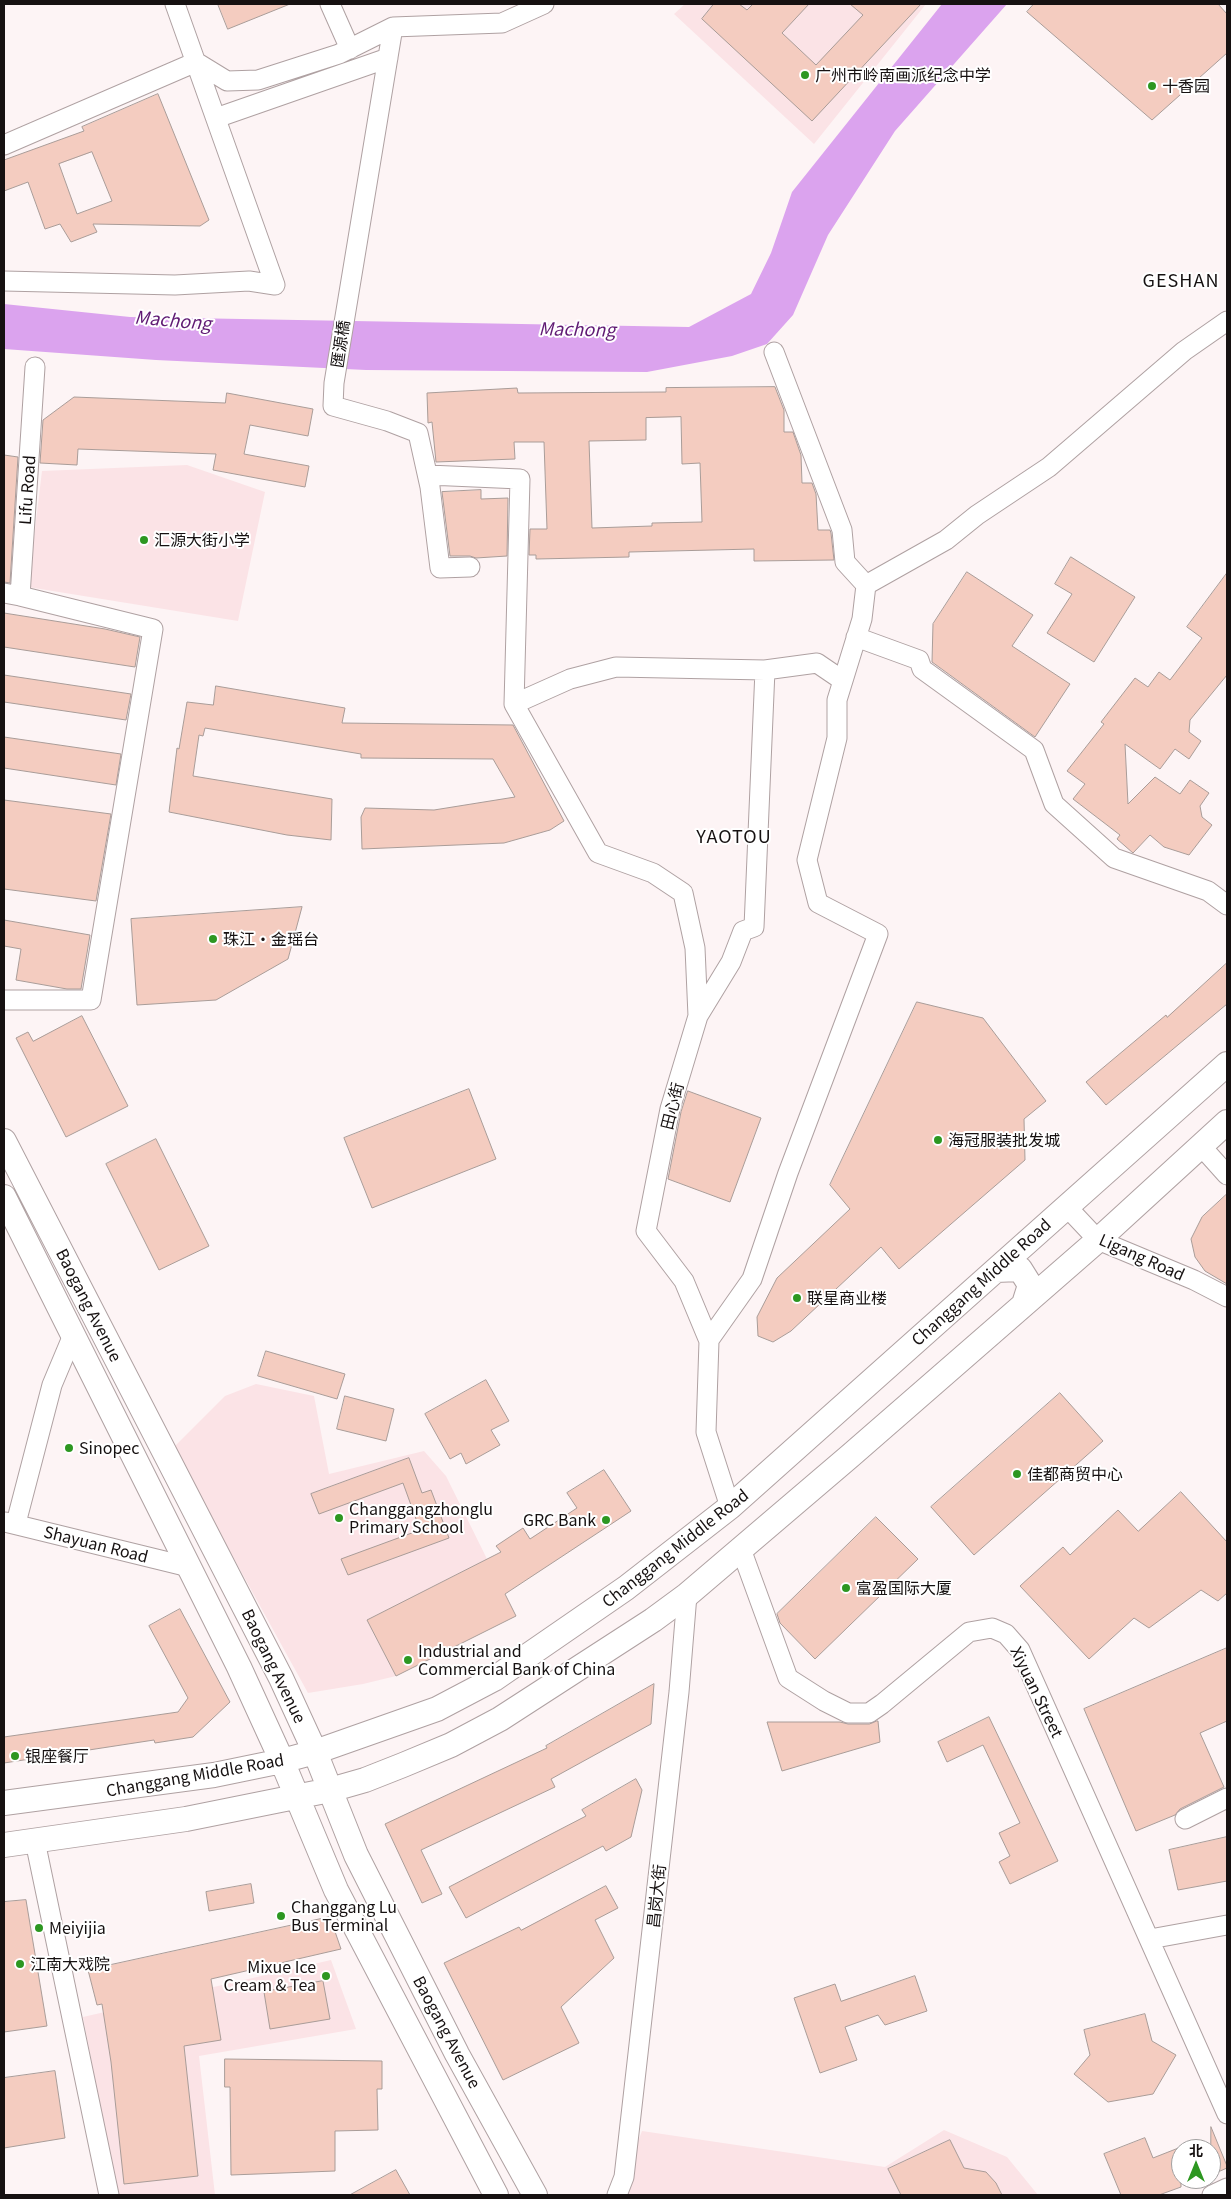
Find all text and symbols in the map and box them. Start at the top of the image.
place label: 广州市岭南画派纪念中学 [815,65,991,85]
marker: 广州市岭南画派纪念中学 [799,69,811,81]
place label: 十香园 [1162,76,1210,96]
marker: 十香园 [1146,80,1158,92]
district label: GESHAN [1142,269,1220,291]
water label: Machong [134,306,212,334]
water label: Machong [538,318,616,340]
street label: 匯源橋 [327,319,353,369]
street label: Lifu Road [15,454,39,526]
place label: 汇源大街小学 [154,530,250,550]
marker: 汇源大街小学 [138,534,150,546]
district label: YAOTOU [696,825,772,847]
place label: 珠江·金瑶台 [223,929,319,949]
marker: 珠江·金瑶台 [207,933,219,945]
street label: 田心街 [657,1080,687,1132]
place label: 海冠服装批发城 [948,1130,1060,1150]
marker: 海冠服装批发城 [932,1134,944,1146]
street label: Changgang Middle Road [908,1215,1054,1349]
street label: Ligang Road [1096,1230,1188,1284]
street label: Baogang Avenue [52,1245,126,1365]
place label: 联星商业楼 [807,1288,887,1308]
marker: 联星商业楼 [791,1292,803,1304]
place label: Sinopec [79,1438,139,1458]
marker: Sinopec [63,1442,75,1454]
place label: 佳都商贸中心 [1027,1464,1123,1484]
marker: 佳都商贸中心 [1011,1468,1023,1480]
street label: Changgang Middle Road [598,1485,752,1611]
place label: Changgangzhonglu Primary School [349,1499,493,1537]
place label: GRC Bank [523,1510,596,1530]
marker: Changgangzhonglu Primary School [333,1512,345,1524]
marker: GRC Bank [600,1514,612,1526]
street label: Shayuan Road [42,1522,150,1566]
place label: 富盈国际大厦 [856,1578,952,1598]
marker: 富盈国际大厦 [840,1582,852,1594]
street label: Baogang Avenue [238,1606,310,1726]
place label: Industrial and Commercial Bank of China [418,1641,615,1679]
street label: Xiyuan Street [1007,1643,1067,1741]
marker: Industrial and Commercial Bank of China [402,1654,414,1666]
place label: 银座餐厅 [25,1746,89,1766]
marker: 银座餐厅 [9,1750,21,1762]
street label: Changgang Middle Road [105,1750,285,1800]
street label: 昌岗大街 [643,1863,669,1929]
place label: Changgang Lu Bus Terminal [291,1897,397,1935]
marker: Changgang Lu Bus Terminal [275,1910,287,1922]
place label: Meiyijia [49,1918,106,1938]
marker: Meiyijia [33,1922,45,1934]
place label: 江南大戏院 [30,1954,110,1974]
place label: Mixue Ice Cream & Tea [223,1957,316,1995]
marker: 江南大戏院 [14,1958,26,1970]
marker: Mixue Ice Cream & Tea [320,1970,332,1982]
street label: Baogang Avenue [409,1973,485,2091]
north arrow [1171,2139,1221,2189]
text: 北 [1189,2140,1203,2160]

